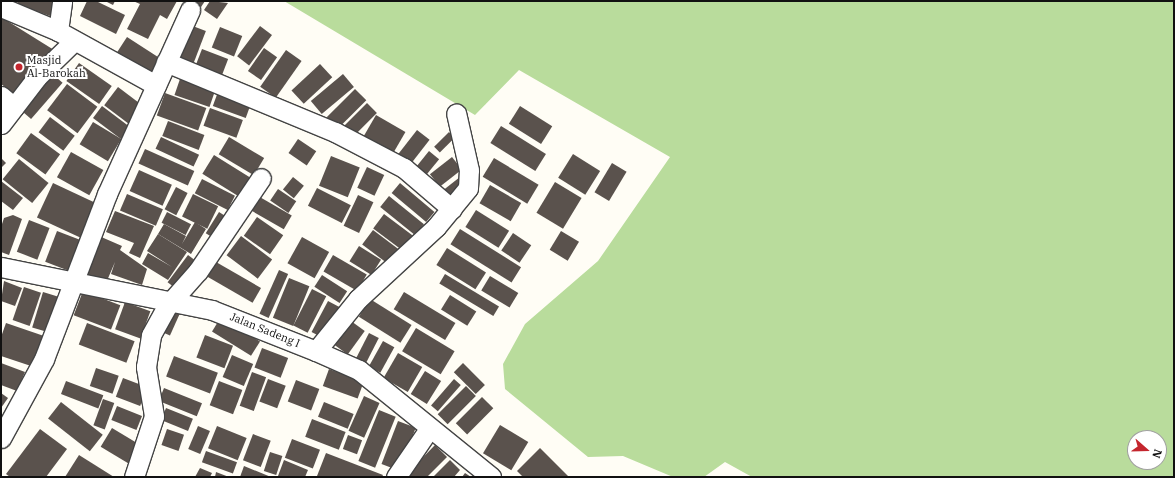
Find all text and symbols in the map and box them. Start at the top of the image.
place label: Masjid Al-Barokah [27,54,86,80]
marker: Masjid Al-Barokah [14,62,24,72]
street label: Jalan Sadeng I [228,310,302,350]
north arrow [1127,430,1167,470]
text: N [1149,447,1165,460]

